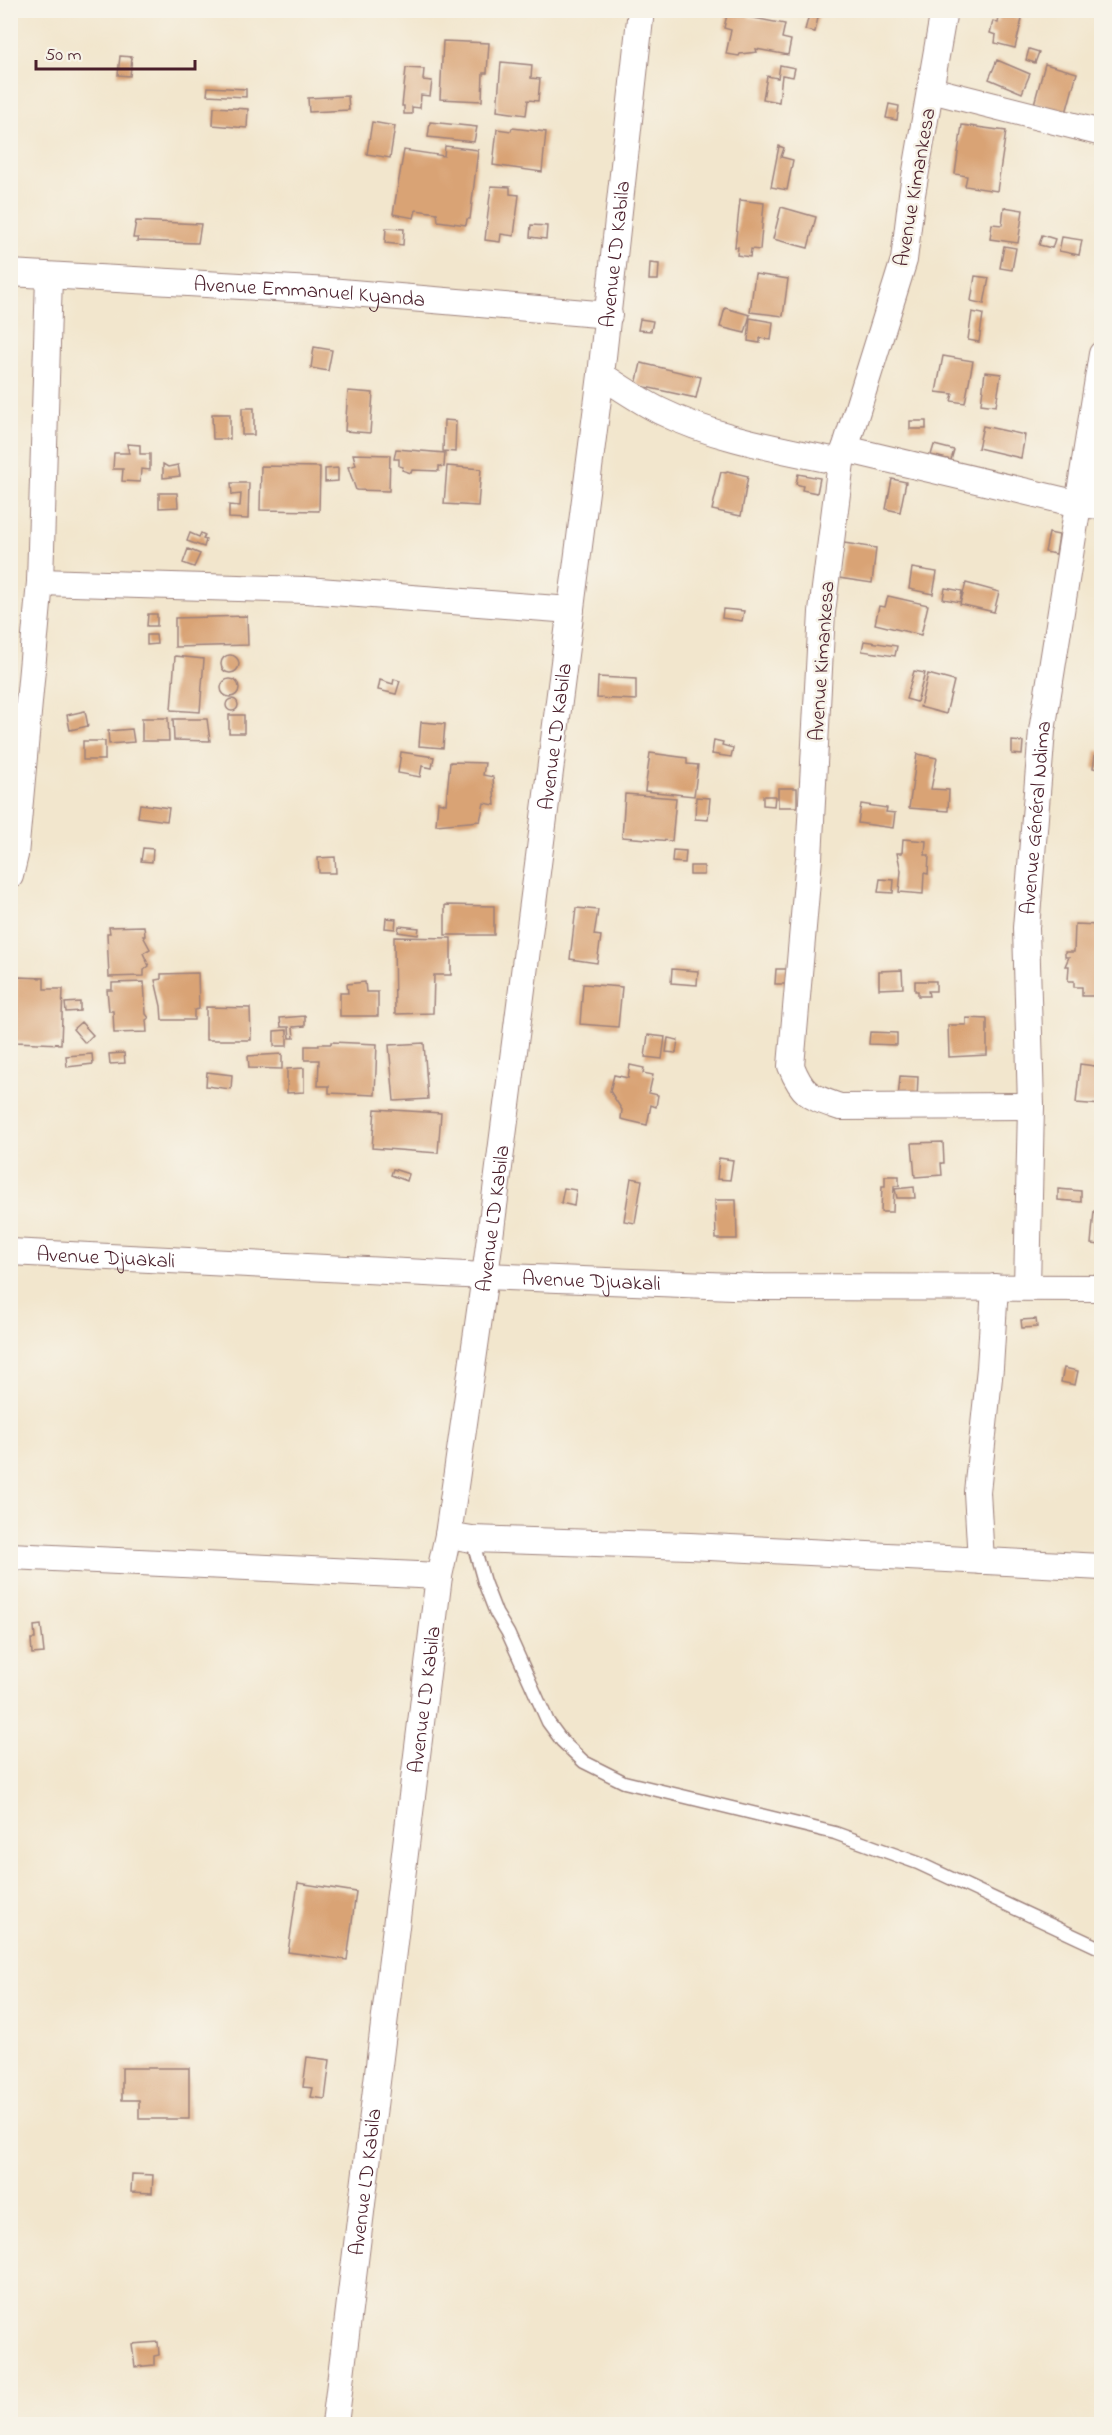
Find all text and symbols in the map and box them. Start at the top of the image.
scale bar [36,33,195,71]
text: 50 m [45,43,82,69]
street label: Avenue Kimankesa [887,106,945,269]
street label: Avenue LD Kabila [593,179,639,329]
street label: Avenue Emmanuel Kyanda [193,270,426,316]
street label: Avenue Kimankesa [802,580,844,742]
street label: Avenue LD Kabila [532,661,581,812]
street label: Avenue Général Ndima [1014,719,1060,916]
street label: Avenue LD Kabila [470,1143,519,1294]
street label: Avenue Djuakali [36,1240,176,1277]
street label: Avenue Djuakali [521,1264,661,1300]
street label: Avenue LD Kabila [402,1624,450,1775]
street label: Avenue LD Kabila [343,2107,391,2257]

